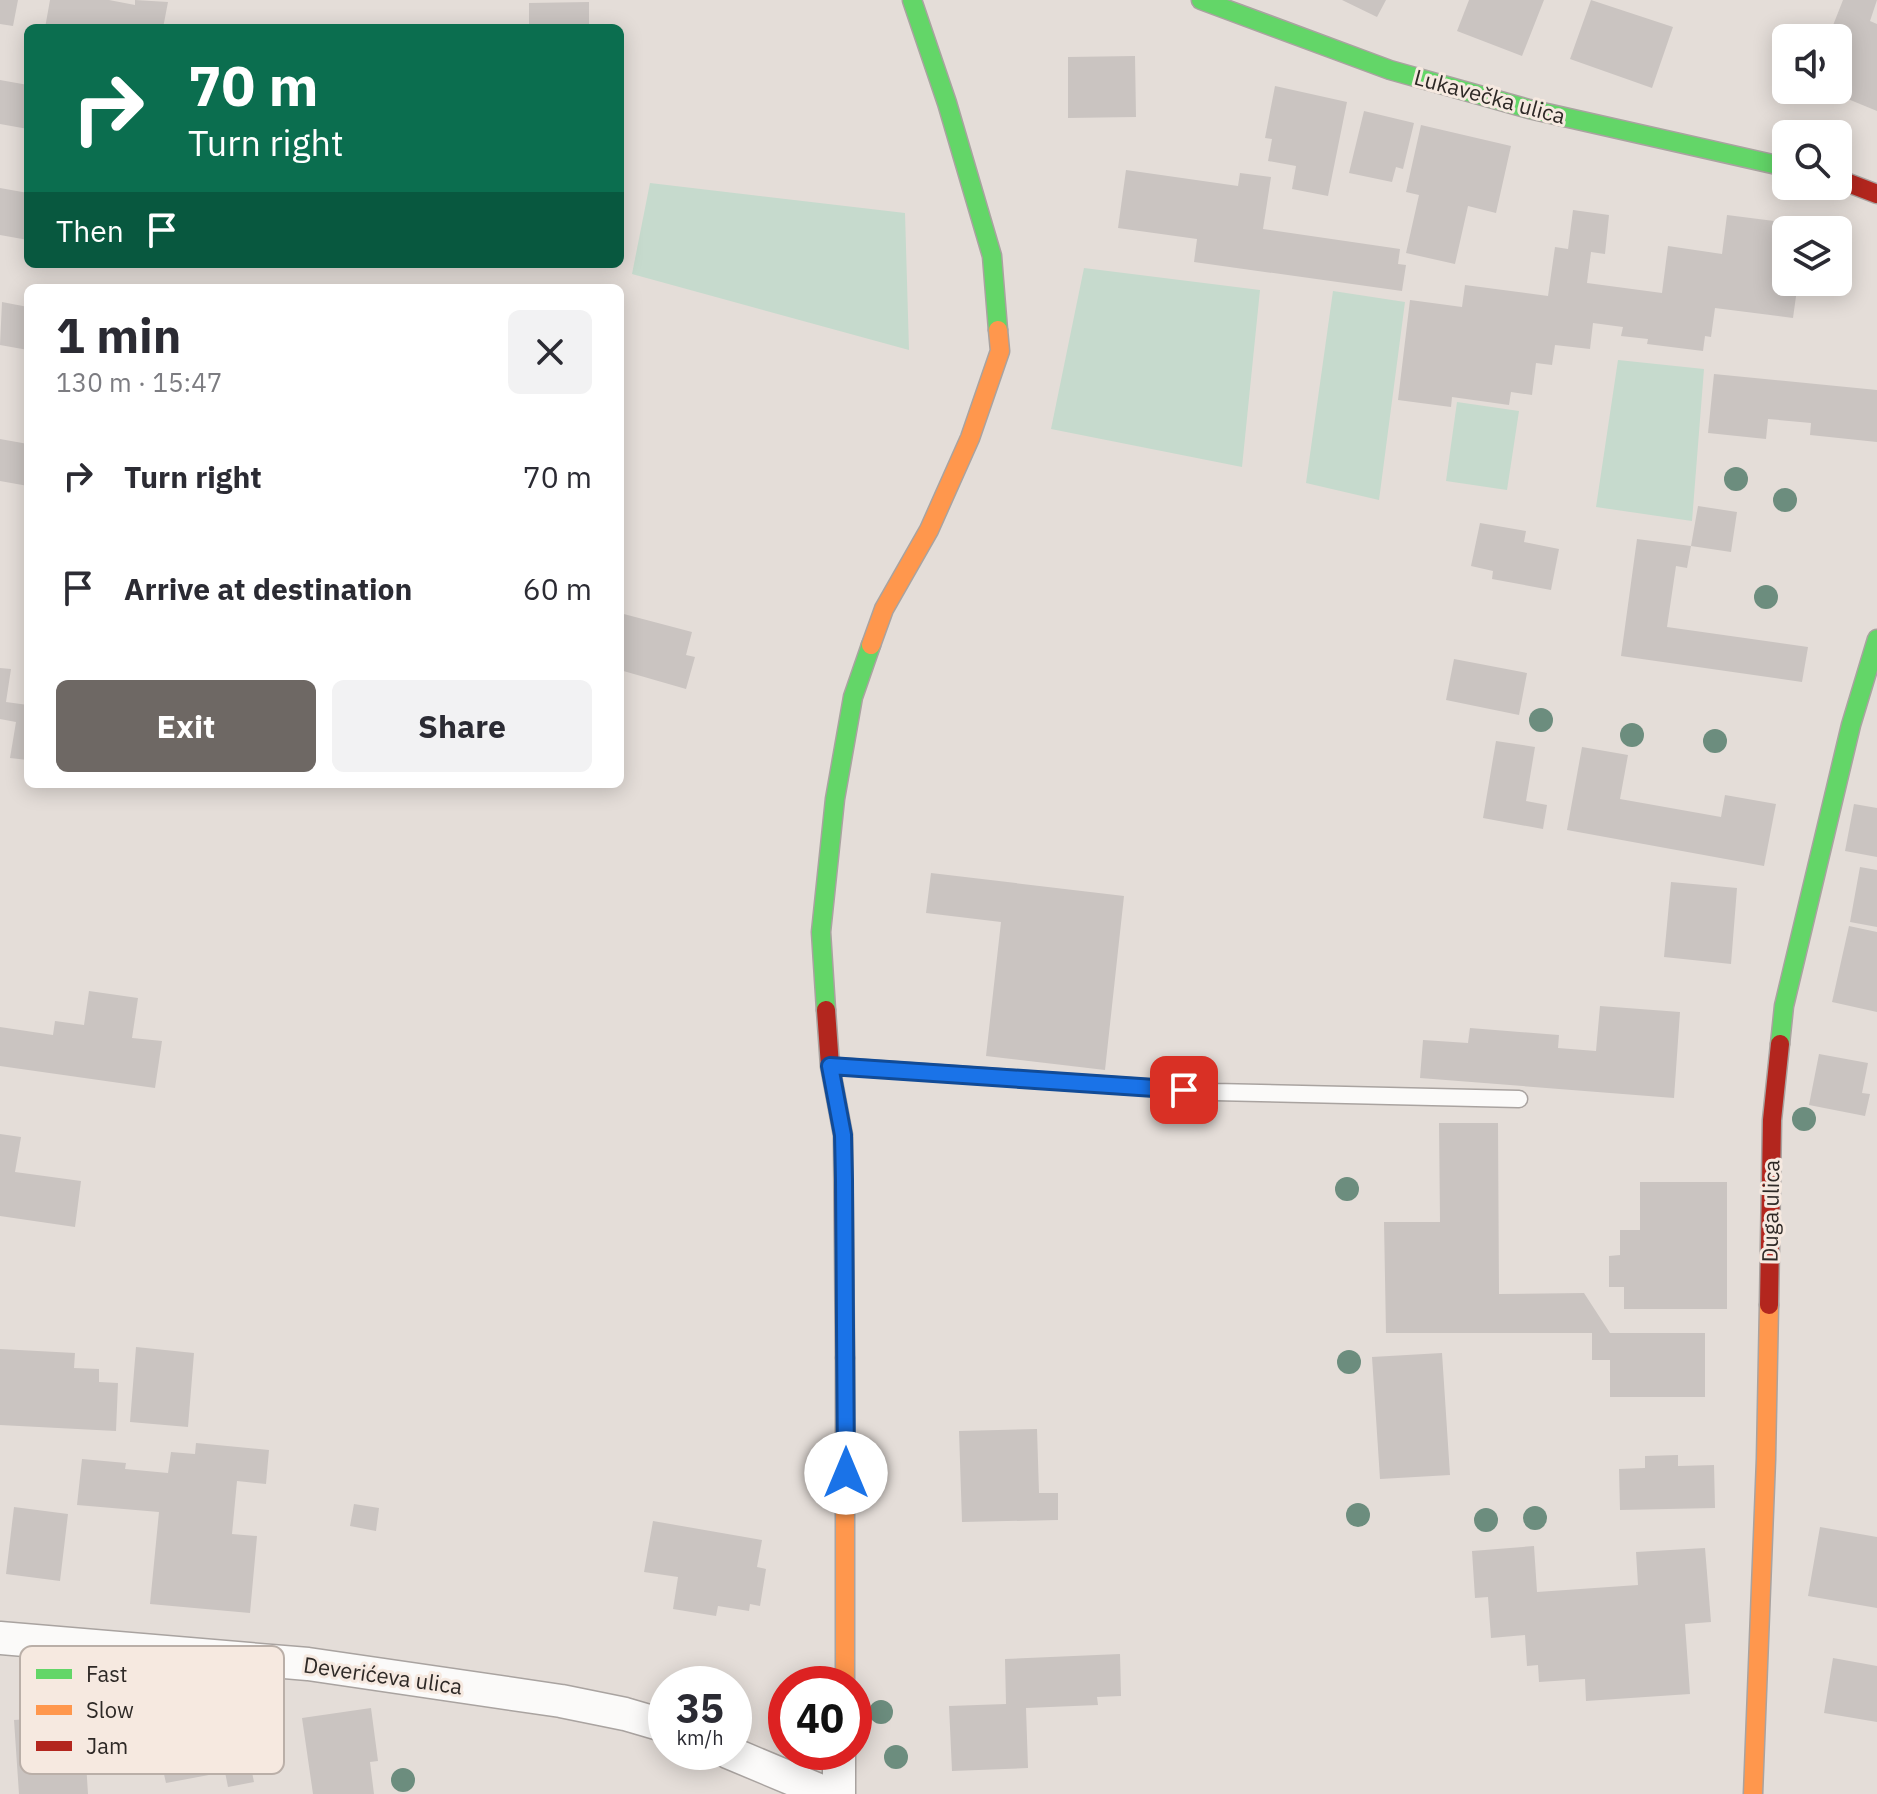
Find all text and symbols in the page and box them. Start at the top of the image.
map controls [1772,24,1852,296]
button: sound [1772,24,1852,104]
text: 70 m [188,49,318,121]
icon: right [56,56,160,160]
street label: Lukavečka ulica [1411,62,1569,130]
text: Turn right [188,119,344,166]
button: search [1772,120,1852,200]
icon: arrive [140,208,184,252]
text: Then [56,211,124,250]
button: layers [1772,216,1852,296]
text: 1 min [56,304,181,366]
button: close [508,310,592,394]
text: 130 m · 15:47 [56,365,222,399]
icon: right [56,454,100,498]
text: Turn right [124,457,262,496]
text: 70 m [523,457,592,496]
icon: arrive [56,566,100,610]
text: Arrive at destination [124,569,412,608]
text: 60 m [523,569,592,608]
button: Exit [56,680,316,772]
button: Share [332,680,592,772]
pin [1150,1056,1218,1124]
icon: arrive [1162,1068,1206,1112]
street label: Duga ulica [1755,1159,1785,1263]
position arrow [804,1431,888,1515]
legend [20,1646,284,1774]
street label: Deverićeva ulica [302,1649,465,1701]
text: Fast [86,1659,127,1688]
speed limit sign: 40 [768,1666,872,1770]
text: 35 [676,1682,724,1734]
text: Slow [86,1695,134,1724]
text: km/h [676,1724,724,1751]
text: Jam [86,1731,128,1760]

